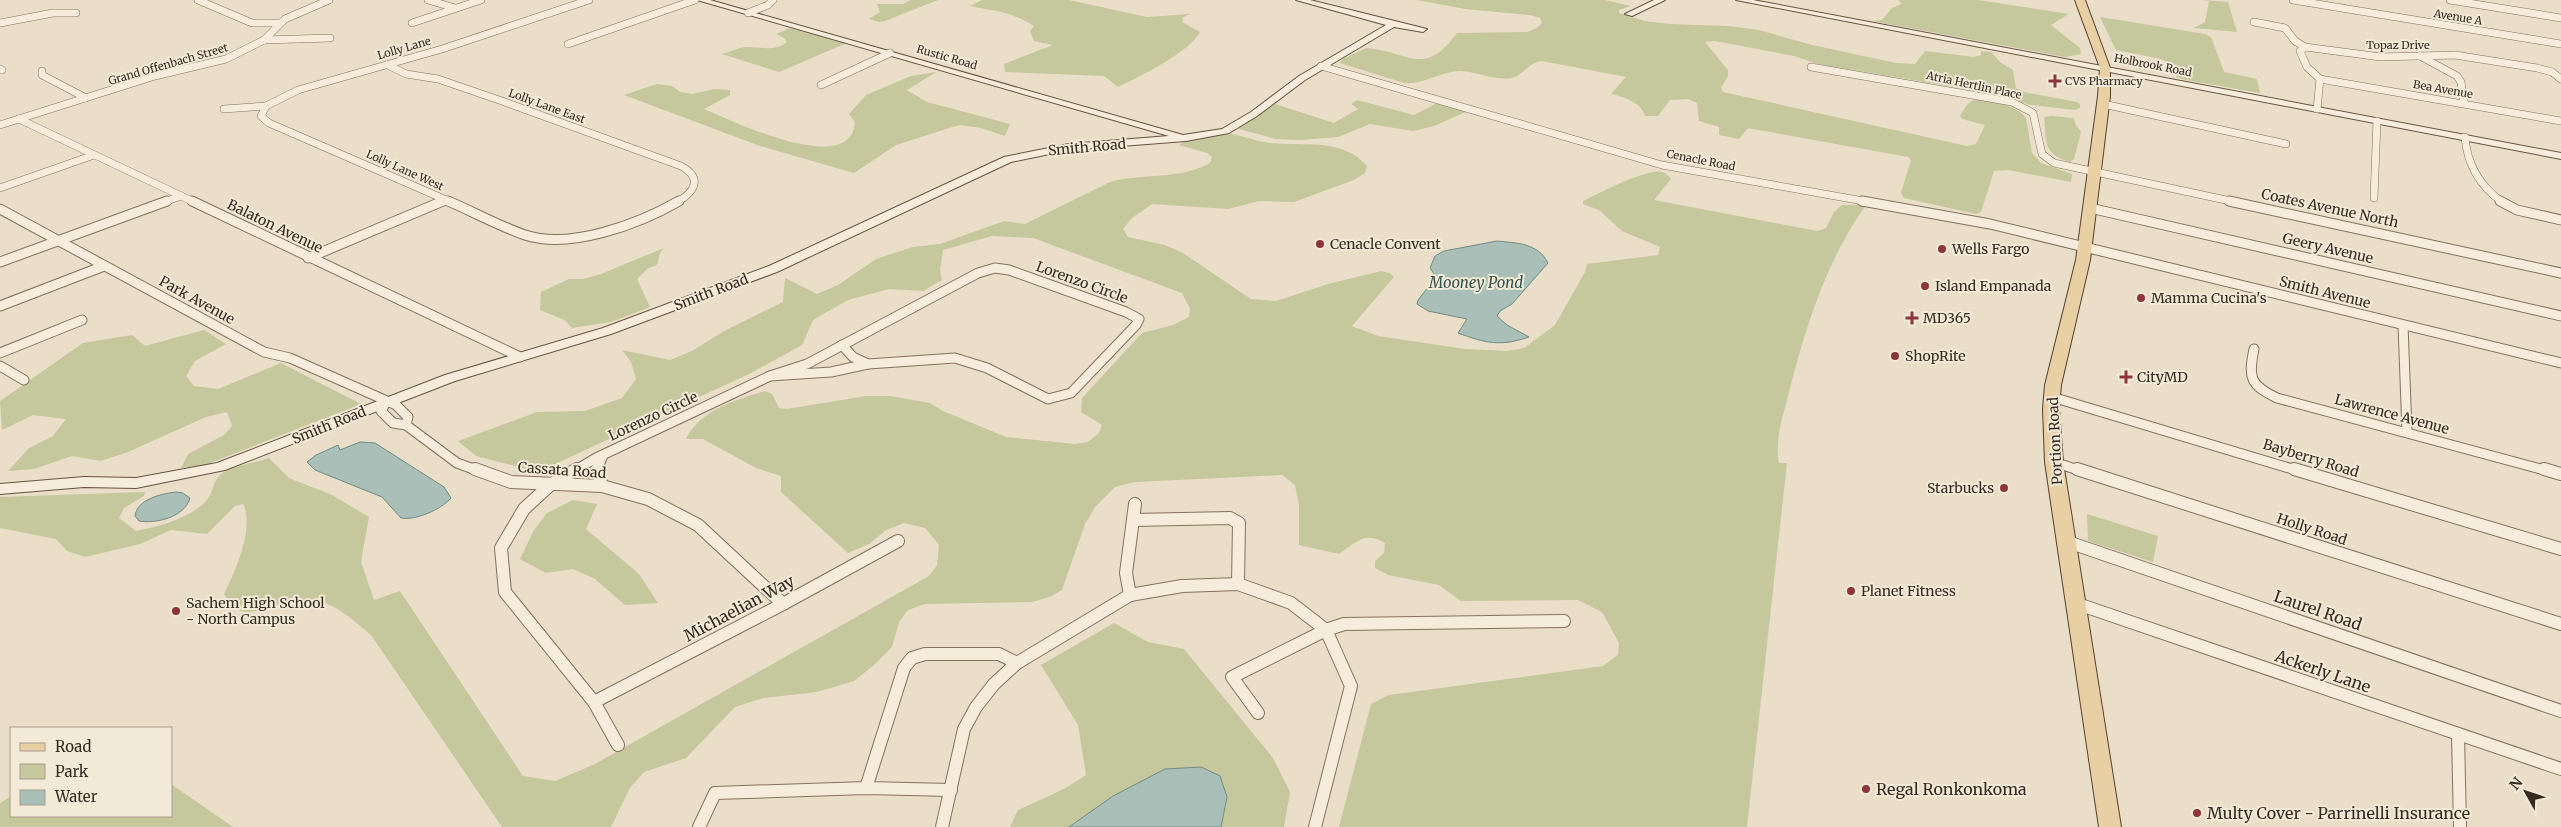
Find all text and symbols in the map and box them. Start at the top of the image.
street label: Avenue A [2432,6,2484,28]
street label: Lolly Lane [376,34,433,62]
street label: Topaz Drive [2366,38,2430,52]
street label: Grand Offenbach Street [107,40,230,88]
street label: Rustic Road [915,42,979,72]
street label: Holbrook Road [2113,51,2193,79]
street label: Atria Hertlin Place [1924,68,2023,102]
place label: CVS Pharmacy [2065,74,2143,88]
marker: CVS Pharmacy [2049,75,2061,87]
street label: Bea Avenue [2412,77,2474,101]
street label: Lolly Lane East [507,86,588,127]
street label: Smith Road [1047,135,1127,159]
street label: Cenacle Road [1665,146,1737,174]
street label: Lolly Lane West [364,147,447,194]
street label: Coates Avenue North [2260,185,2400,231]
street label: Balaton Avenue [224,195,326,257]
street label: Geery Avenue [2281,229,2375,267]
place label: Cenacle Convent [1330,235,1441,253]
marker: Cenacle Convent [1314,238,1326,250]
place label: Wells Fargo [1951,240,2029,258]
marker: Wells Fargo [1936,243,1948,255]
street label: Lorenzo Circle [1034,257,1130,307]
street label: Smith Road [671,269,751,314]
street label: Park Avenue [156,272,238,328]
street label: Smith Avenue [2278,272,2372,312]
water label: Mooney Pond [1428,273,1523,292]
place label: Island Empanada [1935,277,2052,295]
marker: Island Empanada [1919,280,1931,292]
place label: Mamma Cucina's [2151,289,2267,307]
marker: Mamma Cucina's [2135,292,2147,304]
place label: MD365 [1923,309,1971,327]
marker: MD365 [1905,311,1919,325]
place label: ShopRite [1905,347,1966,365]
marker: ShopRite [1889,350,1901,362]
place label: CityMD [2137,368,2188,386]
marker: CityMD [2119,370,2133,384]
street label: Lorenzo Circle [605,387,701,445]
street label: Lawrence Avenue [2333,390,2451,438]
street label: Portion Road [2044,396,2066,485]
street label: Smith Road [289,402,369,448]
street label: Bayberry Road [2261,435,2362,481]
street label: Cassata Road [517,458,607,482]
place label: Starbucks [1927,479,1994,497]
marker: Starbucks [1998,482,2010,494]
street label: Holly Road [2275,509,2350,549]
street label: Michaelian Way [680,570,798,646]
place label: Planet Fitness [1861,582,1956,600]
marker: Planet Fitness [1845,585,1857,597]
street label: Laurel Road [2272,586,2365,634]
place label: Sachem High School - North Campus [186,594,325,628]
marker: Sachem High School - North Campus [170,605,182,617]
street label: Ackerly Lane [2272,645,2373,697]
legend [10,727,172,817]
text: Road [55,737,91,756]
text: Park [55,762,89,781]
north arrow [2501,767,2551,817]
text: N [2506,774,2526,794]
place label: Regal Ronkonkoma [1876,779,2027,799]
marker: Regal Ronkonkoma [1860,783,1872,795]
text: Water [54,787,98,806]
place label: Multy Cover - Parrinelli Insurance [2207,803,2470,823]
marker: Multy Cover - Parrinelli Insurance [2191,807,2203,819]

